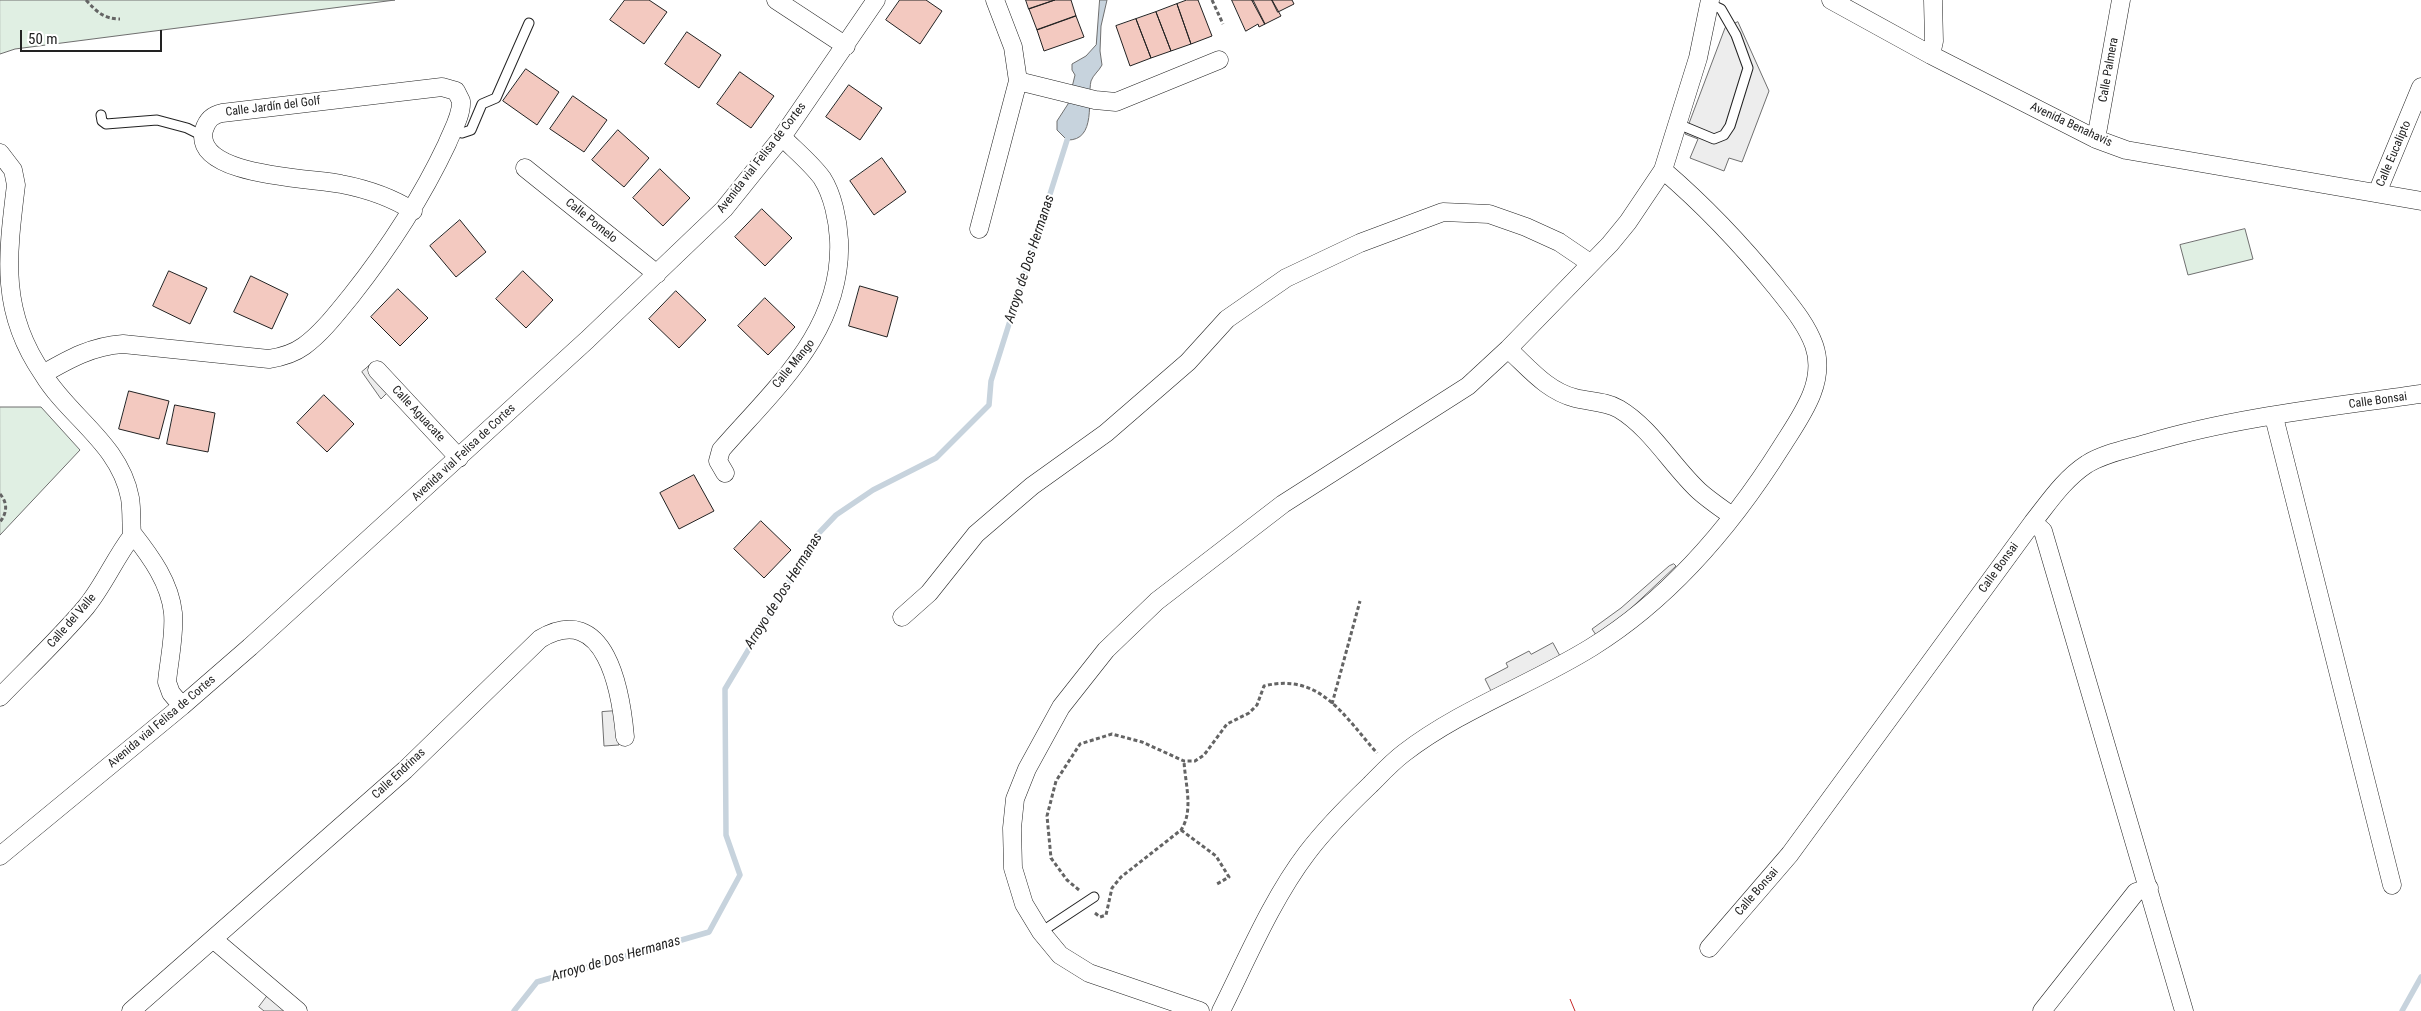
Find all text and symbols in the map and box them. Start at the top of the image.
scale bar [22,20,165,52]
text: 50 m [28,30,58,48]
street label: Calle Palmera [2096,37,2122,103]
street label: Calle Jardín del Golf [225,94,321,120]
street label: Avenida vial Felisa de Cortes [714,100,810,216]
street label: Avenida Benahavis [2028,100,2114,150]
street label: Calle Eucalipto [2374,119,2414,189]
water label: Arroyo de Dos Hermanas [1001,193,1059,325]
street label: Calle Pomelo [562,196,620,246]
street label: Calle Mango [770,337,818,391]
street label: Calle Aguacate [388,383,448,445]
street label: Calle Bonsai [2348,390,2408,412]
street label: Avenida vial Felisa de Cortes [409,401,519,505]
water label: Arroyo de Dos Hermanas [742,530,826,652]
street label: Calle Bonsai [1976,540,2022,596]
street label: Calle del Valle [45,591,99,651]
street label: Avenida vial Felisa de Cortes [105,673,219,771]
street label: Calle Endrinas [369,746,429,802]
street label: Calle Bonsai [1732,865,1782,919]
water label: Arroyo de Dos Hermanas [550,933,682,985]

